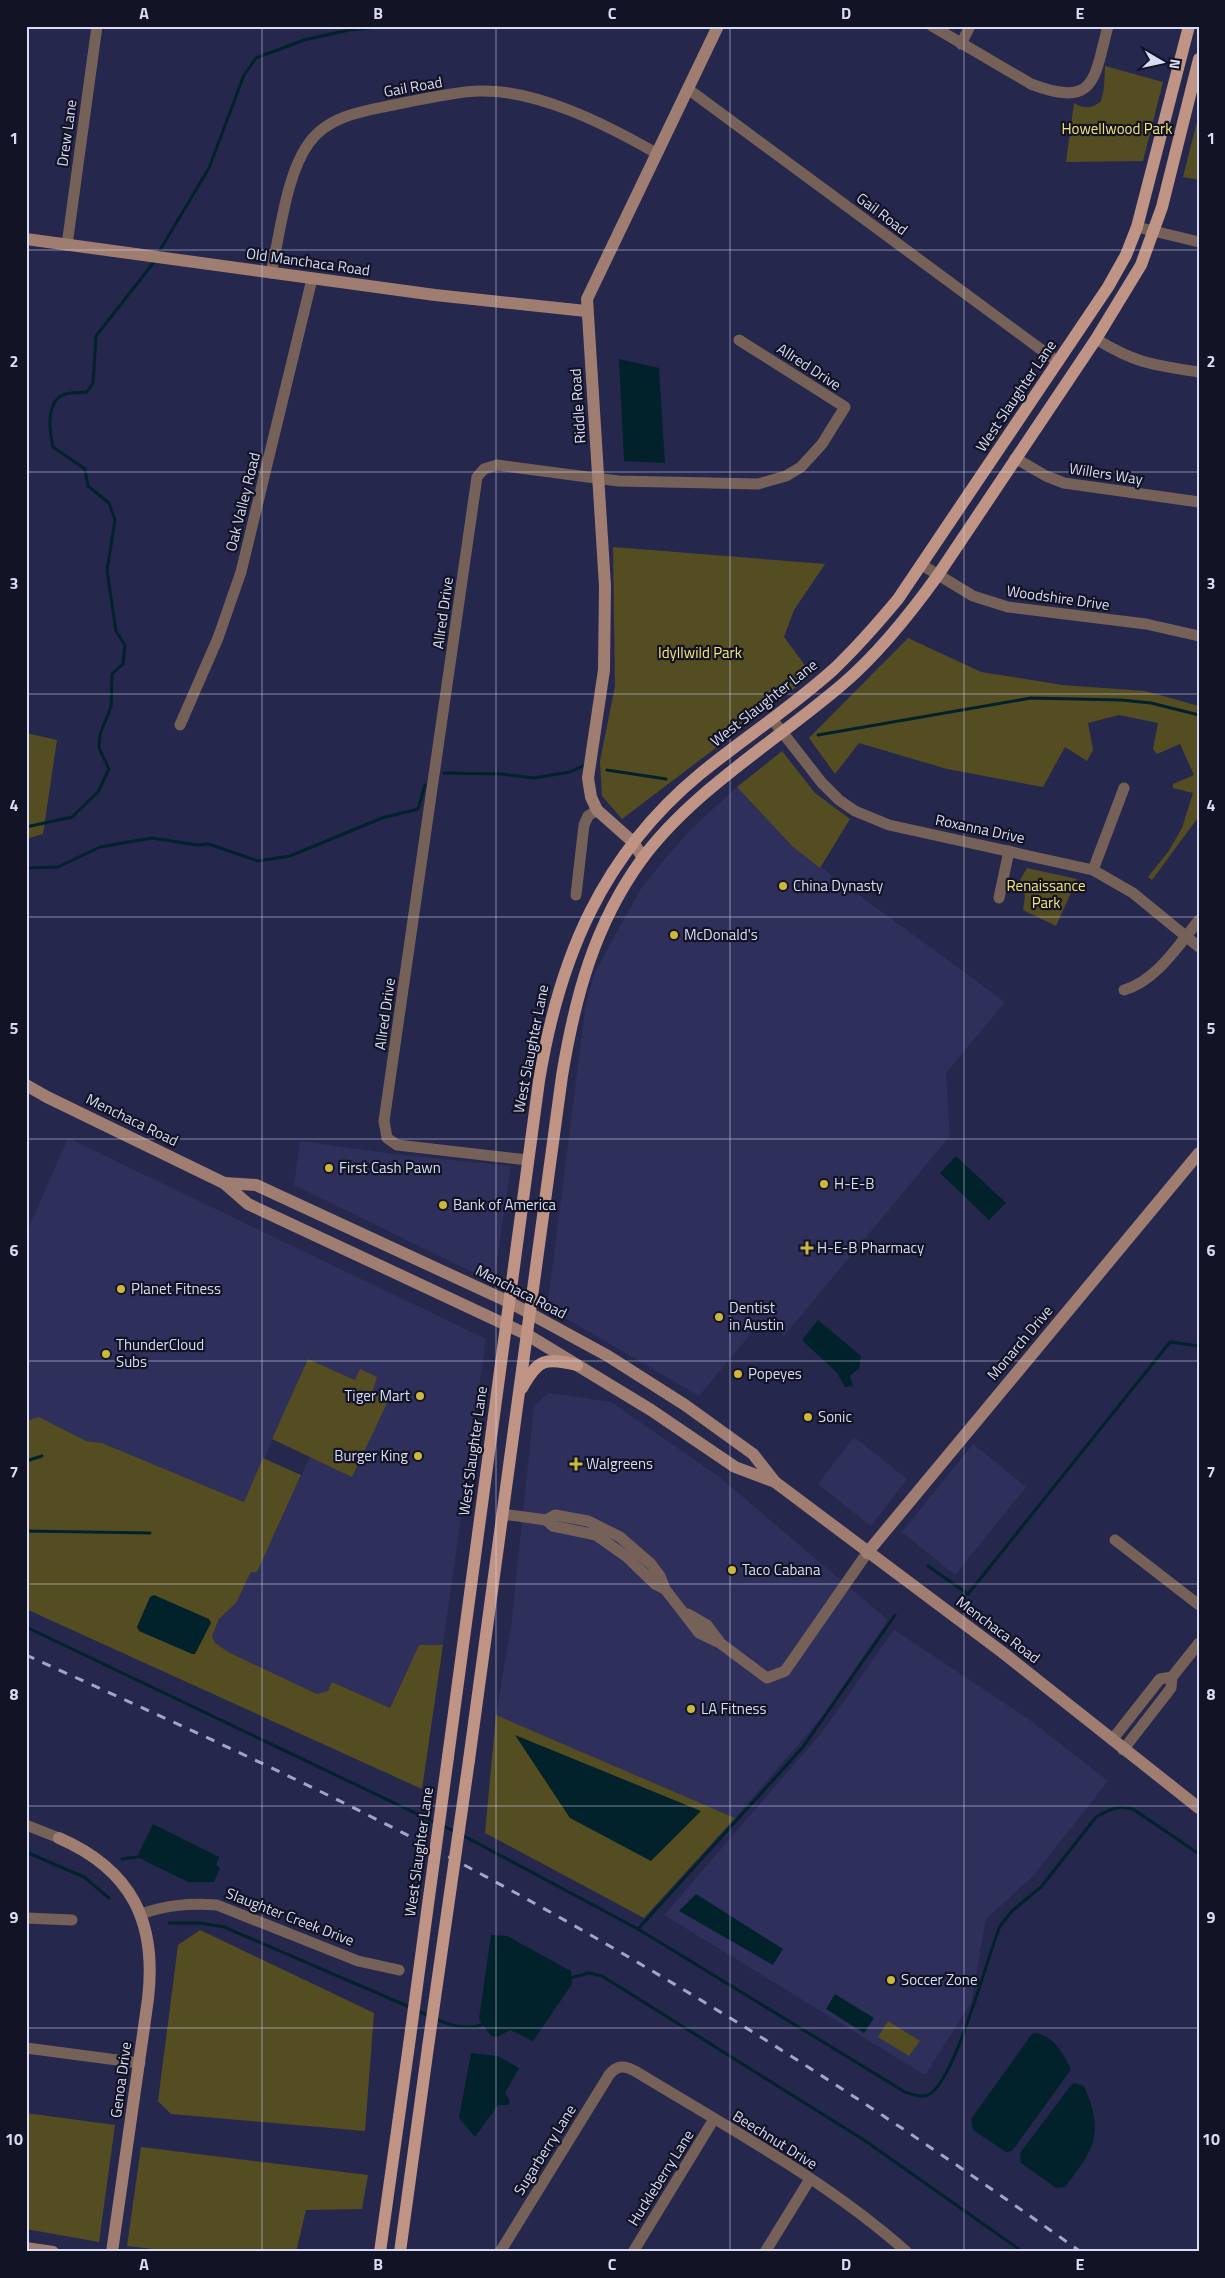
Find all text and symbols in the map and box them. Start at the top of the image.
text: A [139,1,149,25]
text: B [373,1,383,25]
text: C [608,1,617,25]
text: D [841,1,851,25]
text: E [1076,1,1085,25]
north arrow [1138,38,1188,88]
text: N [1164,58,1186,71]
street label: Gail Road [382,70,444,103]
street label: Drew Lane [50,98,83,168]
park label: Howellwood Park [1062,117,1172,140]
text: 1 [10,126,18,150]
text: 1 [1207,126,1215,150]
street label: Gail Road [852,187,913,241]
street label: Old Manchaca Road [245,241,371,282]
street label: West Slaughter Lane [970,335,1062,456]
street label: Allred Drive [773,337,846,396]
text: 2 [10,349,18,373]
text: 2 [1207,349,1215,373]
street label: Riddle Road [563,368,592,444]
street label: Oak Valley Road [219,450,266,554]
street label: Willers Way [1068,456,1145,491]
text: 3 [10,571,18,595]
text: 3 [1207,571,1215,595]
street label: Allred Drive [426,575,459,650]
street label: Woodshire Drive [1005,579,1111,616]
park label: Idyllwild Park [658,641,742,664]
street label: West Slaughter Lane [705,653,822,752]
text: 4 [10,793,19,817]
text: 4 [1207,793,1216,817]
street label: Roxanna Drive [933,808,1027,849]
place label: China Dynasty [793,874,883,897]
park label: Renaissance Park [1006,874,1086,914]
marker: China Dynasty [777,880,789,892]
place label: McDonald's [684,923,758,946]
marker: McDonald's [668,929,680,941]
street label: Allred Drive [368,976,401,1051]
street label: West Slaughter Lane [507,983,554,1115]
text: 5 [10,1016,19,1040]
text: 5 [1207,1016,1216,1040]
street label: Menchaca Road [82,1087,182,1152]
place label: First Cash Pawn [339,1156,441,1179]
marker: First Cash Pawn [323,1162,335,1174]
place label: H-E-B [834,1172,875,1195]
marker: H-E-B [818,1178,830,1190]
place label: Bank of America [453,1193,557,1216]
marker: Bank of America [437,1199,449,1211]
place label: H-E-B Pharmacy [817,1236,924,1259]
text: 6 [10,1238,19,1262]
text: 6 [1207,1238,1216,1262]
marker: H-E-B Pharmacy [801,1242,813,1254]
street label: Menchaca Road [471,1259,571,1325]
place label: Planet Fitness [131,1277,221,1300]
marker: Planet Fitness [115,1283,127,1295]
place label: Dentist in Austin [729,1296,784,1336]
street label: Monarch Drive [981,1300,1058,1385]
marker: Dentist in Austin [713,1311,725,1323]
place label: ThunderCloud Subs [116,1333,204,1373]
marker: ThunderCloud Subs [100,1348,112,1360]
place label: Popeyes [748,1362,802,1385]
marker: Popeyes [732,1368,744,1380]
place label: Tiger Mart [344,1384,411,1407]
street label: West Slaughter Lane [452,1385,493,1517]
marker: Tiger Mart [414,1390,426,1402]
place label: Sonic [818,1405,852,1428]
marker: Sonic [802,1411,814,1423]
place label: Burger King [334,1444,408,1467]
marker: Burger King [412,1450,424,1462]
place label: Walgreens [586,1452,653,1475]
marker: Walgreens [570,1458,582,1470]
text: 7 [10,1460,18,1484]
text: 7 [1207,1460,1215,1484]
place label: Taco Cabana [742,1558,821,1581]
marker: Taco Cabana [726,1564,738,1576]
street label: Menchaca Road [951,1590,1045,1669]
text: 8 [10,1682,19,1706]
text: 8 [1207,1682,1216,1706]
place label: LA Fitness [701,1697,766,1720]
marker: LA Fitness [685,1703,697,1715]
street label: West Slaughter Lane [398,1786,439,1918]
street label: Slaughter Creek Drive [223,1881,358,1952]
text: 9 [10,1905,19,1929]
text: 9 [1207,1905,1216,1929]
place label: Soccer Zone [901,1968,977,1991]
marker: Soccer Zone [885,1974,897,1986]
street label: Genoa Drive [104,2040,137,2119]
street label: Sugarberry Lane [507,2100,582,2200]
street label: Beechnut Drive [728,2104,822,2175]
street label: Huckleberry Lane [622,2125,699,2230]
text: 10 [5,2127,23,2151]
text: 10 [1202,2127,1220,2151]
text: A [139,2252,149,2276]
text: B [373,2252,383,2276]
text: C [608,2252,617,2276]
text: D [841,2252,851,2276]
text: E [1076,2252,1085,2276]

